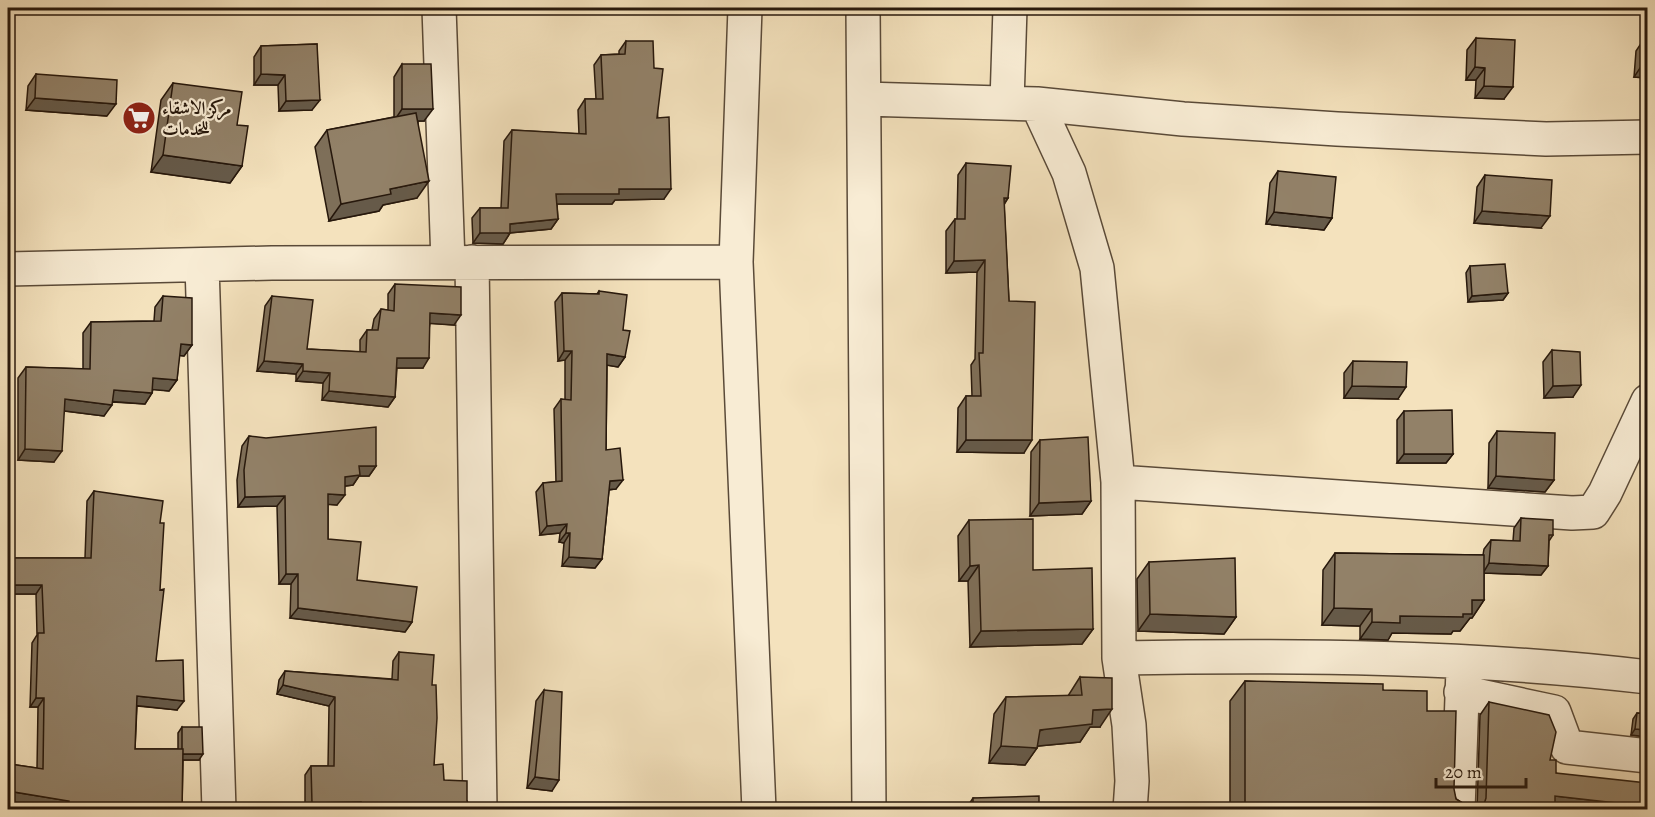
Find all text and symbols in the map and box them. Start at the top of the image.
place label: مركز الاشقاء للخدمات [162,96,231,141]
supermarket icon: مركز الاشقاء للخدمات [121,100,157,136]
scale bar [1436,751,1526,789]
text: 20 m [1445,760,1482,784]

